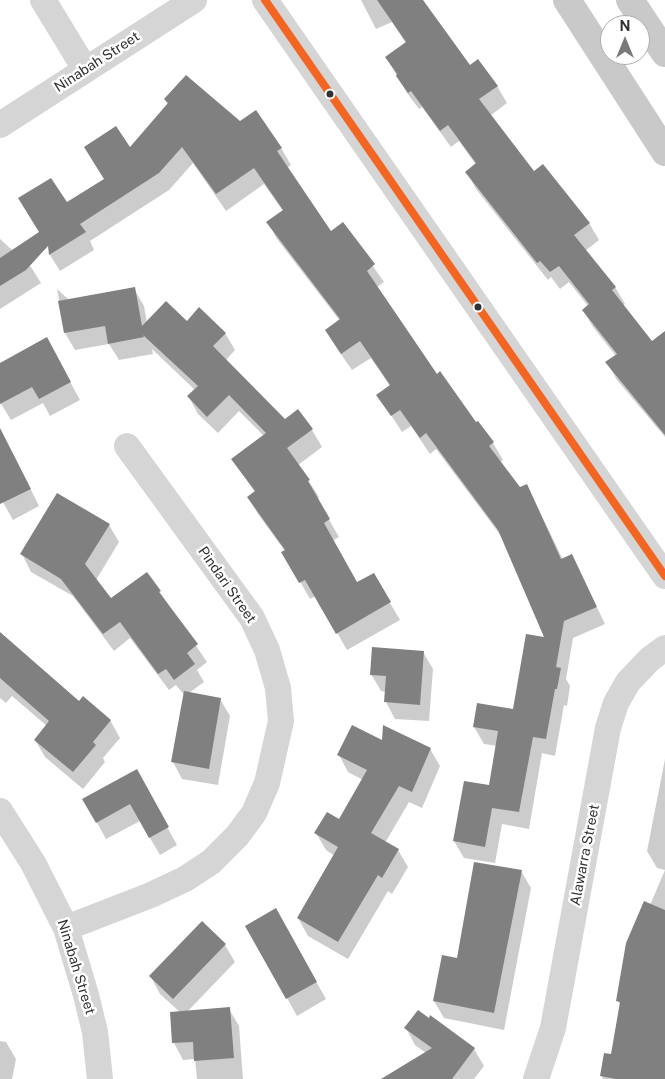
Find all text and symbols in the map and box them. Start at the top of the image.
north arrow [600,15,650,65]
text: N [620,18,630,34]
street label: Ninabah Street [51,28,143,96]
unlabelled marker [325,89,335,99]
unlabelled marker [473,302,483,312]
street label: Pindari Street [194,543,260,627]
street label: Alawarra Street [567,803,603,907]
street label: Ninabah Street [54,918,98,1016]

